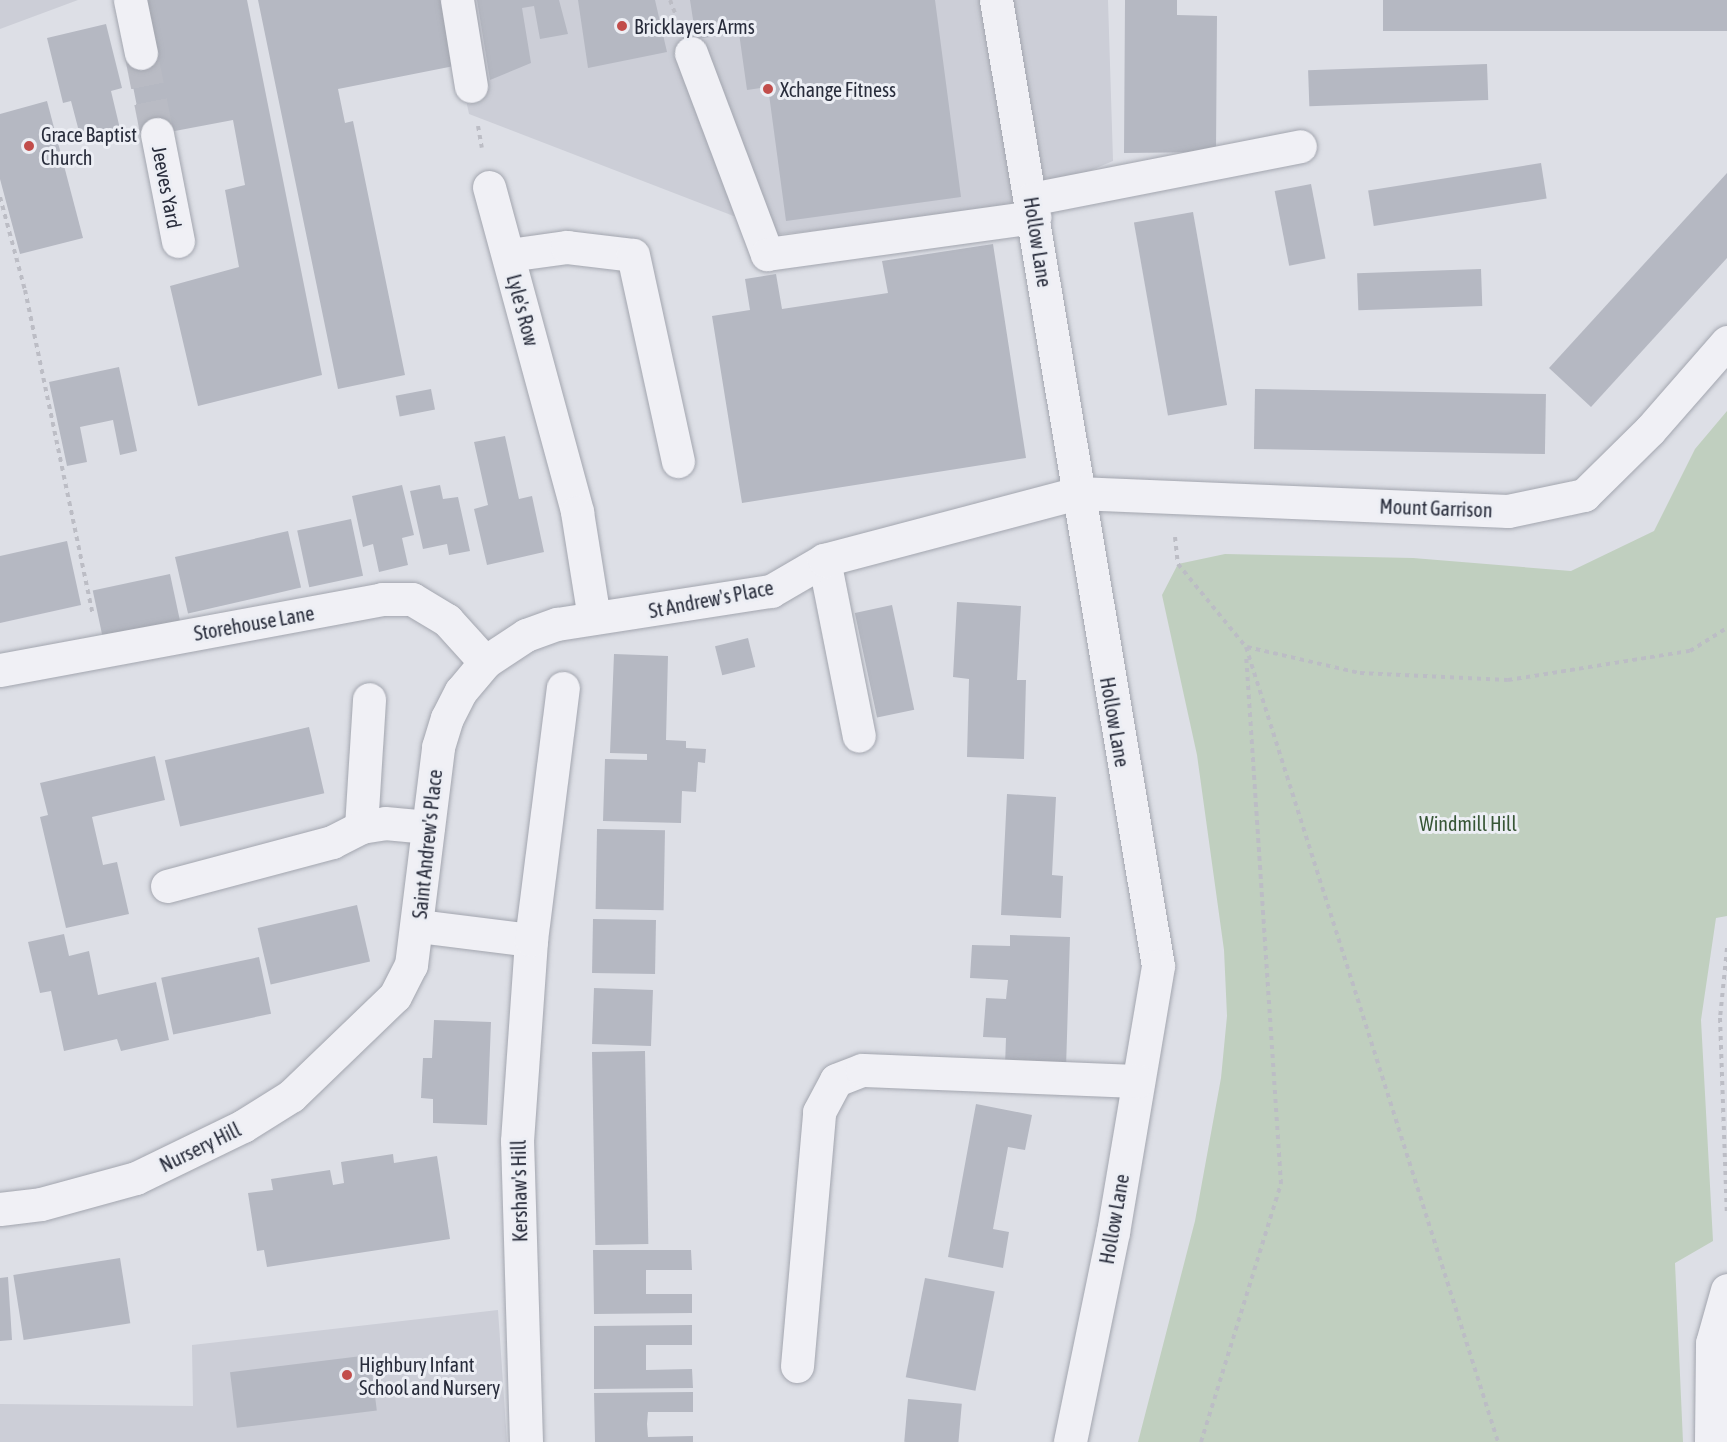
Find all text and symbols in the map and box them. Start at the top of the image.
place label: Bricklayers Arms [634,14,755,38]
marker: Bricklayers Arms [615,19,629,33]
place label: Xchange Fitness [780,77,896,101]
marker: Xchange Fitness [761,82,775,96]
place label: Grace Baptist Church [41,122,137,169]
marker: Grace Baptist Church [22,139,36,153]
street label: Jeeves Yard [147,144,187,230]
street label: Hollow Lane [1019,195,1057,289]
street label: Lyle's Row [502,272,544,348]
street label: Mount Garrison [1379,494,1493,522]
street label: St Andrew's Place [647,575,775,623]
street label: Storehouse Lane [192,601,316,645]
street label: Hollow Lane [1095,675,1135,769]
street label: Saint Andrew's Place [407,768,447,920]
park label: Windmill Hill [1419,811,1517,835]
street label: Nursery Hill [156,1117,244,1177]
street label: Kershaw's Hill [506,1140,532,1242]
street label: Hollow Lane [1094,1172,1134,1266]
place label: Highbury Infant School and Nursery [359,1352,500,1399]
marker: Highbury Infant School and Nursery [340,1368,354,1382]

